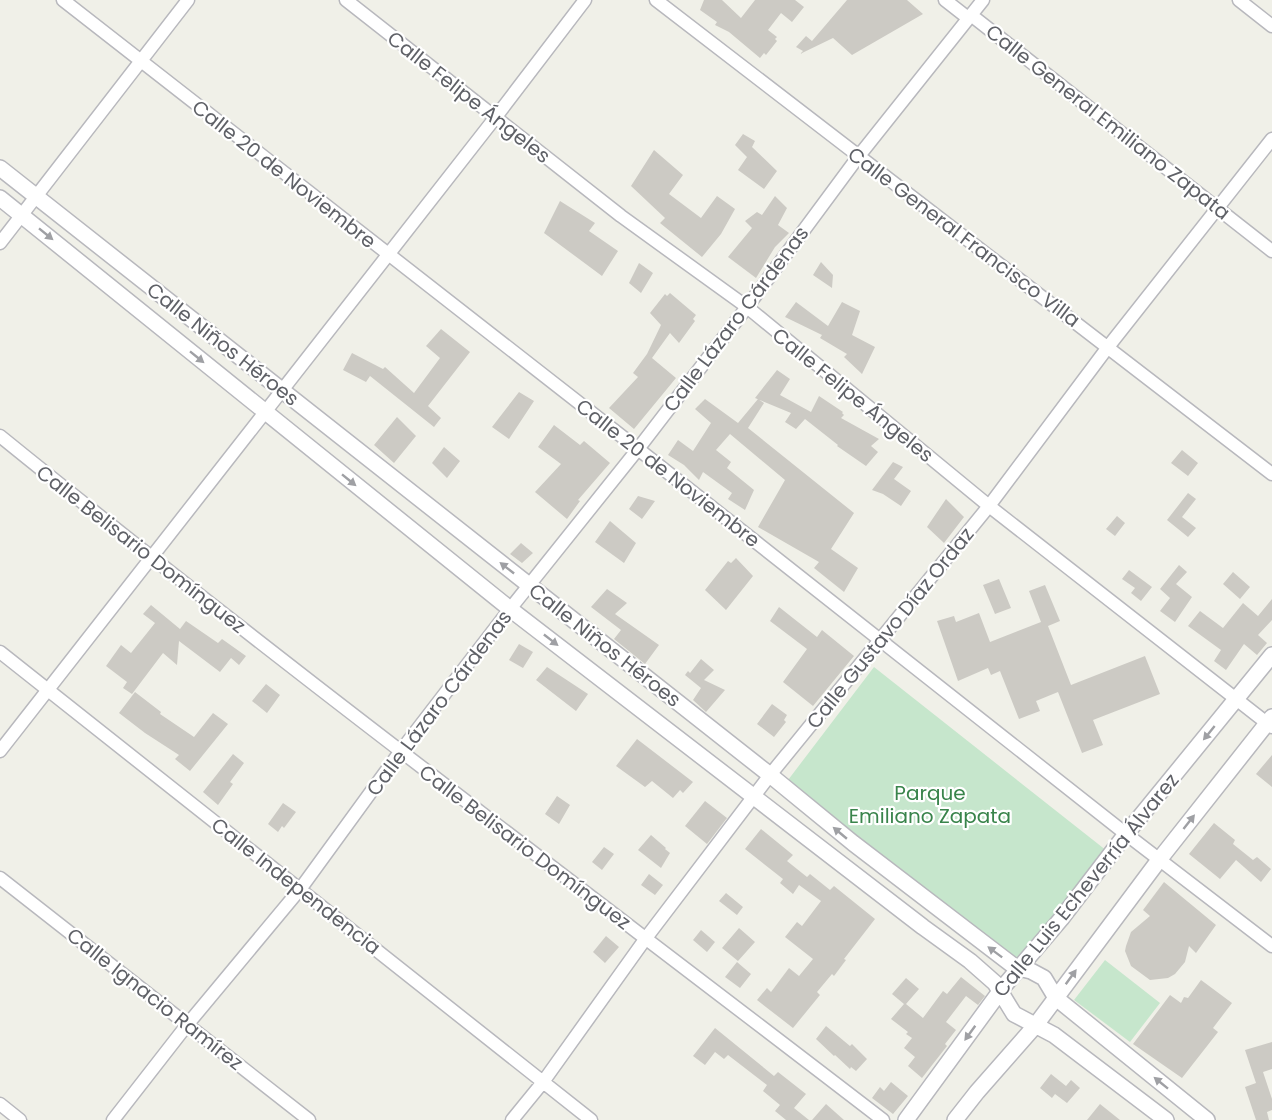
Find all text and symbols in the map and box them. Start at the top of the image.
street label: Calle General Emiliano Zapata [980,18,1236,226]
street label: Calle Felipe Ángeles [382,24,556,170]
street label: Calle 20 de Noviembre [186,93,382,255]
street label: Calle General Francisco Villa [842,140,1086,334]
street label: Calle Lázaro Cárdenas [657,220,815,418]
one-way arrow [38,228,53,240]
street label: Calle Niños Héroes [141,276,305,412]
street label: Calle Felipe Ángeles [766,321,940,469]
one-way arrow [189,350,204,363]
street label: Calle 20 de Noviembre [570,392,766,554]
street label: Calle Belisario Domínguez [30,458,252,640]
one-way arrow [341,473,357,486]
street label: Calle Gustavo Díaz Ordaz [800,521,980,735]
one-way arrow [499,562,514,574]
street label: Calle Niños Héroes [523,577,687,713]
street label: Calle Lázaro Cárdenas [360,604,518,802]
one-way arrow [543,634,558,646]
one-way arrow [1203,725,1216,740]
street label: Calle Belisario Domínguez [413,758,637,936]
street label: Calle Luis Echeverría Álvarez [987,767,1185,1003]
park label: Parque Emiliano Zapata [849,779,1011,830]
street label: Calle Independencia [205,811,387,961]
one-way arrow [1183,814,1195,829]
one-way arrow [832,826,848,839]
street label: Calle Ignacio Ramírez [61,921,249,1077]
one-way arrow [987,946,1002,958]
one-way arrow [1065,969,1077,985]
one-way arrow [964,1025,976,1041]
one-way arrow [1154,1078,1169,1090]

